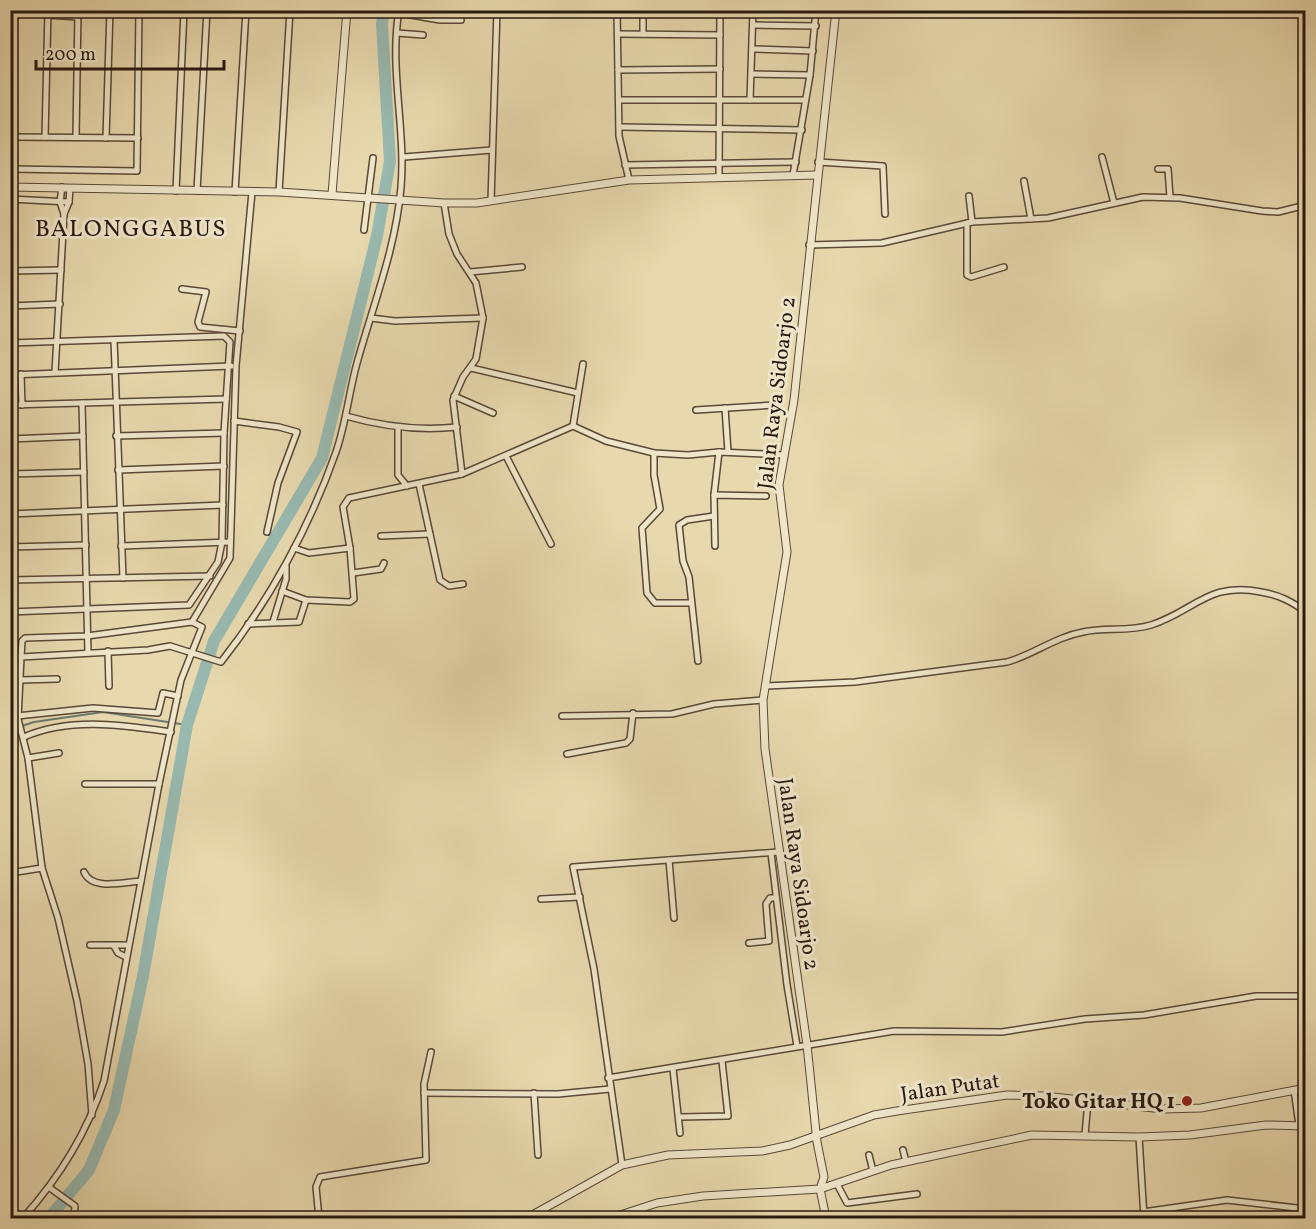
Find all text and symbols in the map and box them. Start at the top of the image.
scale bar [36,33,224,71]
text: 200 m [45,43,96,68]
district label: BALONGGABUS [35,213,227,247]
street label: Jalan Raya Sidoarjo 2 [751,295,804,491]
street label: Jalan Raya Sidoarjo 2 [770,776,825,972]
street label: Jalan Putat [899,1067,1002,1110]
place label: Toko Gitar HQ 1 [1022,1088,1175,1117]
marker: Toko Gitar HQ 1 [1180,1094,1194,1108]

